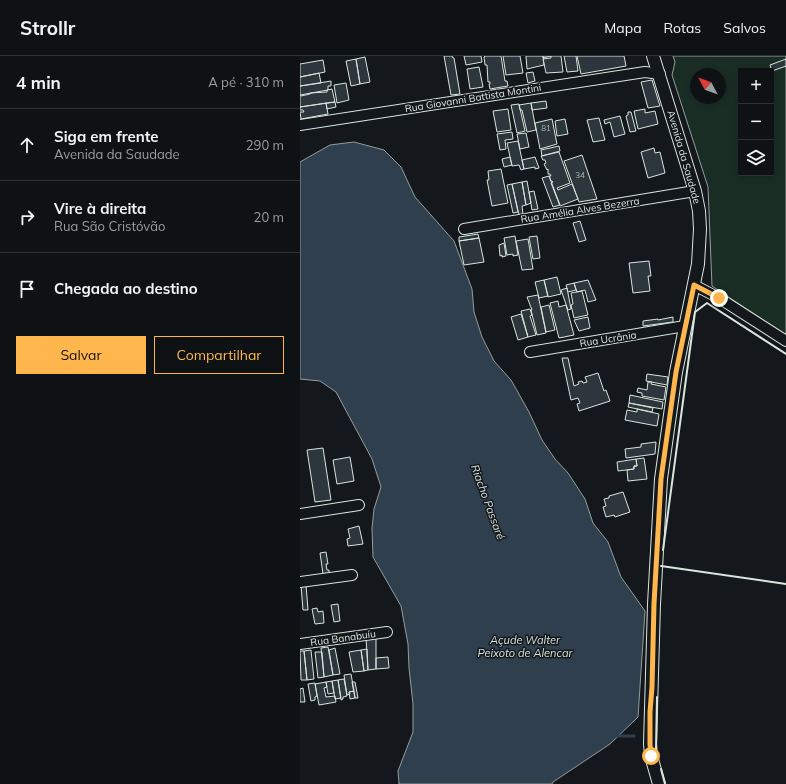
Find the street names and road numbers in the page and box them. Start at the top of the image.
street label: Rua Giovanni Battista Montini [404,81,542,115]
street label: Avenida da Saudade [664,109,704,205]
street label: Rua Amélia Alves Bezerra [520,194,640,226]
street label: Rua Ucrânia [579,328,637,350]
street label: Rua Banabuíu [309,627,377,649]

